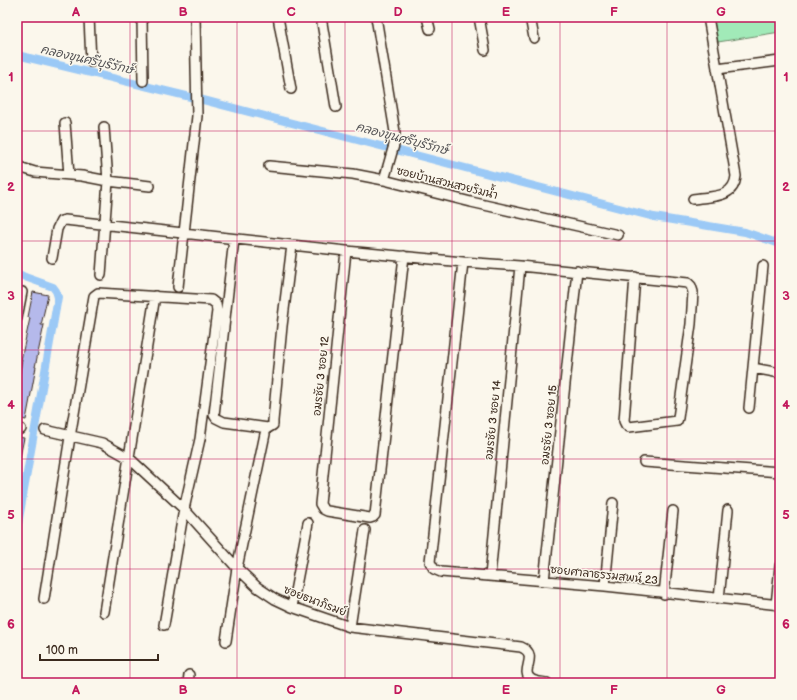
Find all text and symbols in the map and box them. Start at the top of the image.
text: A [71,4,80,20]
text: B [178,4,188,20]
text: C [286,4,296,20]
text: D [393,4,403,20]
text: E [502,4,511,20]
text: F [610,4,618,20]
text: G [716,4,726,20]
water label: คลองขุนศรีบุรีรักษ์ [39,41,137,79]
text: 1 [8,69,14,85]
text: 1 [783,69,789,85]
water label: คลองขุนศรีบุรีรักษ์ [354,119,452,160]
street label: ซอยบ้านสวนสวยริมน้ำ [395,159,500,202]
text: 2 [7,179,15,195]
text: 2 [782,179,790,195]
text: 3 [7,288,15,304]
text: 3 [782,288,790,304]
street label: อมรชัย 3 ซอย 12 [309,335,332,417]
street label: อมรชัย 3 ซอย 14 [481,379,504,461]
street label: อมรชัย 3 ซอย 15 [537,384,560,465]
text: 4 [7,397,15,413]
text: 4 [782,397,790,413]
text: 5 [7,507,15,523]
text: 5 [782,507,790,523]
street label: ซอยศาลาธรรมสพน์ 23 [549,561,659,587]
street label: ซอยธนาภิรมย์ [282,581,349,619]
text: 6 [7,616,15,632]
text: 6 [782,616,790,632]
scale bar [40,636,158,662]
text: 100 m [46,643,78,658]
text: A [71,682,80,698]
text: B [178,682,188,698]
text: C [286,682,296,698]
text: D [393,682,403,698]
text: E [502,682,511,698]
text: F [610,682,618,698]
text: G [716,682,726,698]

